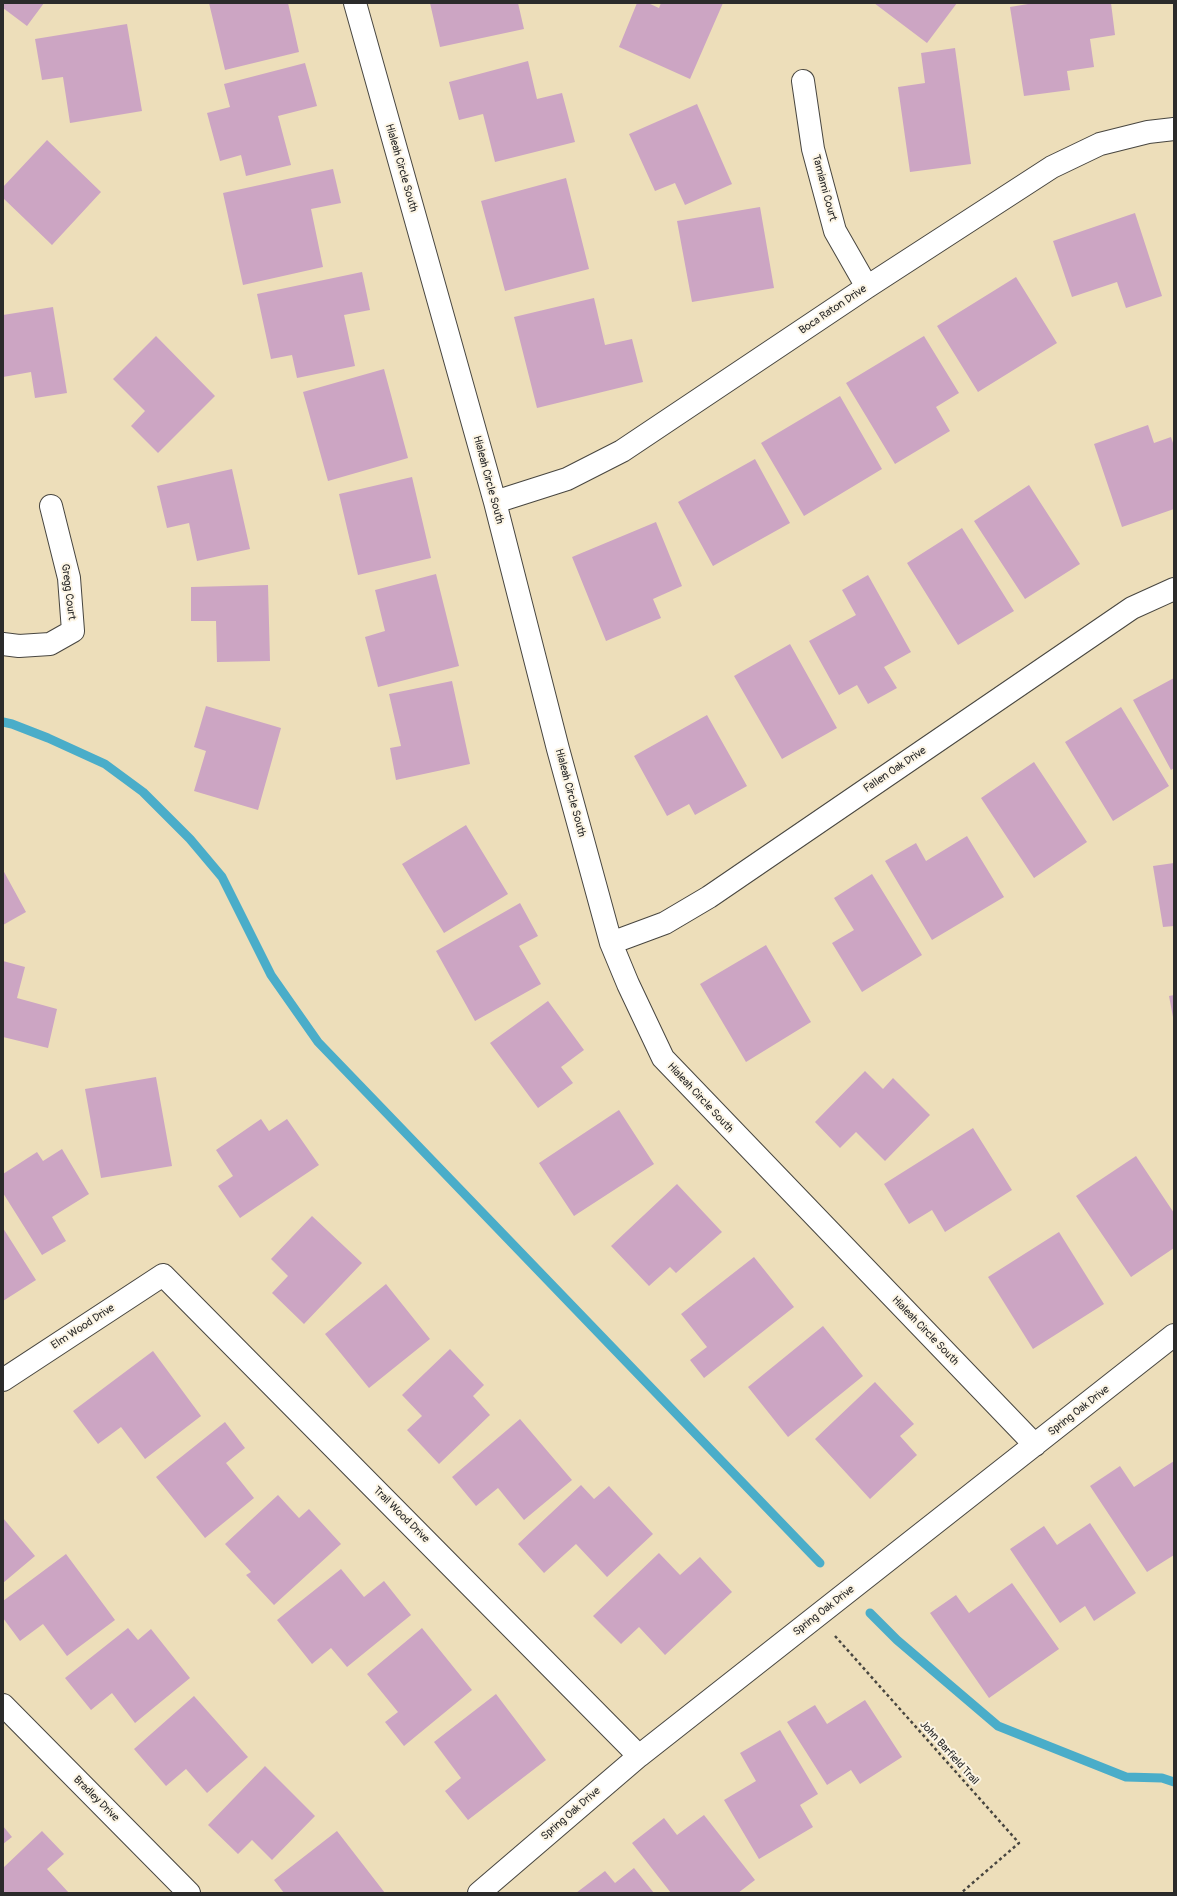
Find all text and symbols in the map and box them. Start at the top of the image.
street label: Hialeah Circle South [382,123,420,213]
street label: Tamiami Court [809,153,839,223]
street label: Boca Raton Drive [797,283,869,337]
street label: Hialeah Circle South [470,434,506,526]
street label: Gregg Court [58,563,78,621]
street label: Fallen Oak Drive [861,744,929,796]
street label: Hialeah Circle South [552,747,588,839]
street label: Hialeah Circle South [664,1060,736,1136]
street label: Hialeah Circle South [889,1294,961,1368]
street label: Elm Wood Drive [49,1302,117,1352]
street label: Spring Oak Drive [1046,1383,1112,1439]
street label: Trail Wood Drive [370,1484,432,1546]
street label: Spring Oak Drive [791,1583,857,1639]
street label: John Barfield Trail [917,1718,981,1788]
street label: Bradley Drive [70,1773,122,1825]
street label: Spring Oak Drive [539,1785,603,1843]

